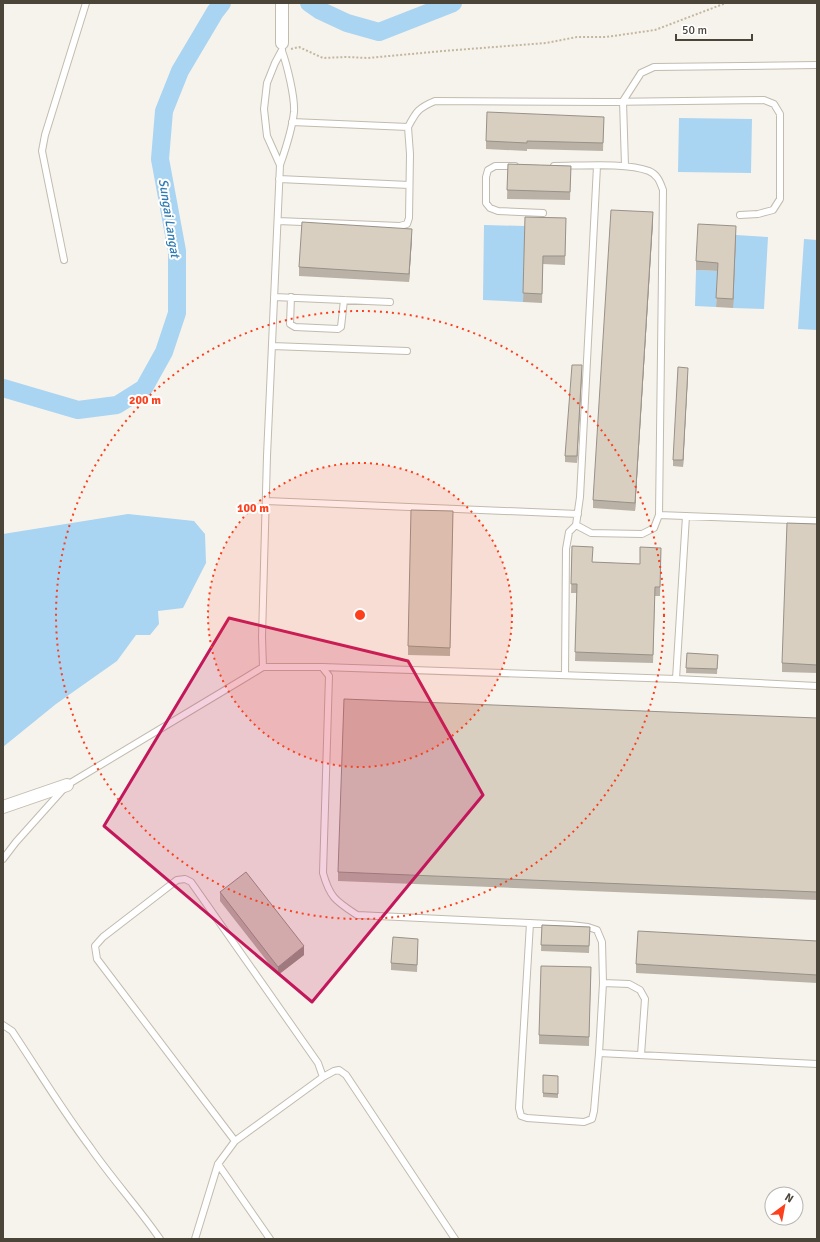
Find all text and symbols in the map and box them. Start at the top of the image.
scale bar [676,16,752,42]
text: 50 m [682,23,707,38]
water label: Sungai Langat [155,178,183,260]
text: 200 m [129,393,161,408]
text: 100 m [237,501,269,516]
centre of rings [353,608,367,622]
north arrow [764,1186,804,1226]
text: N [782,1190,796,1205]

